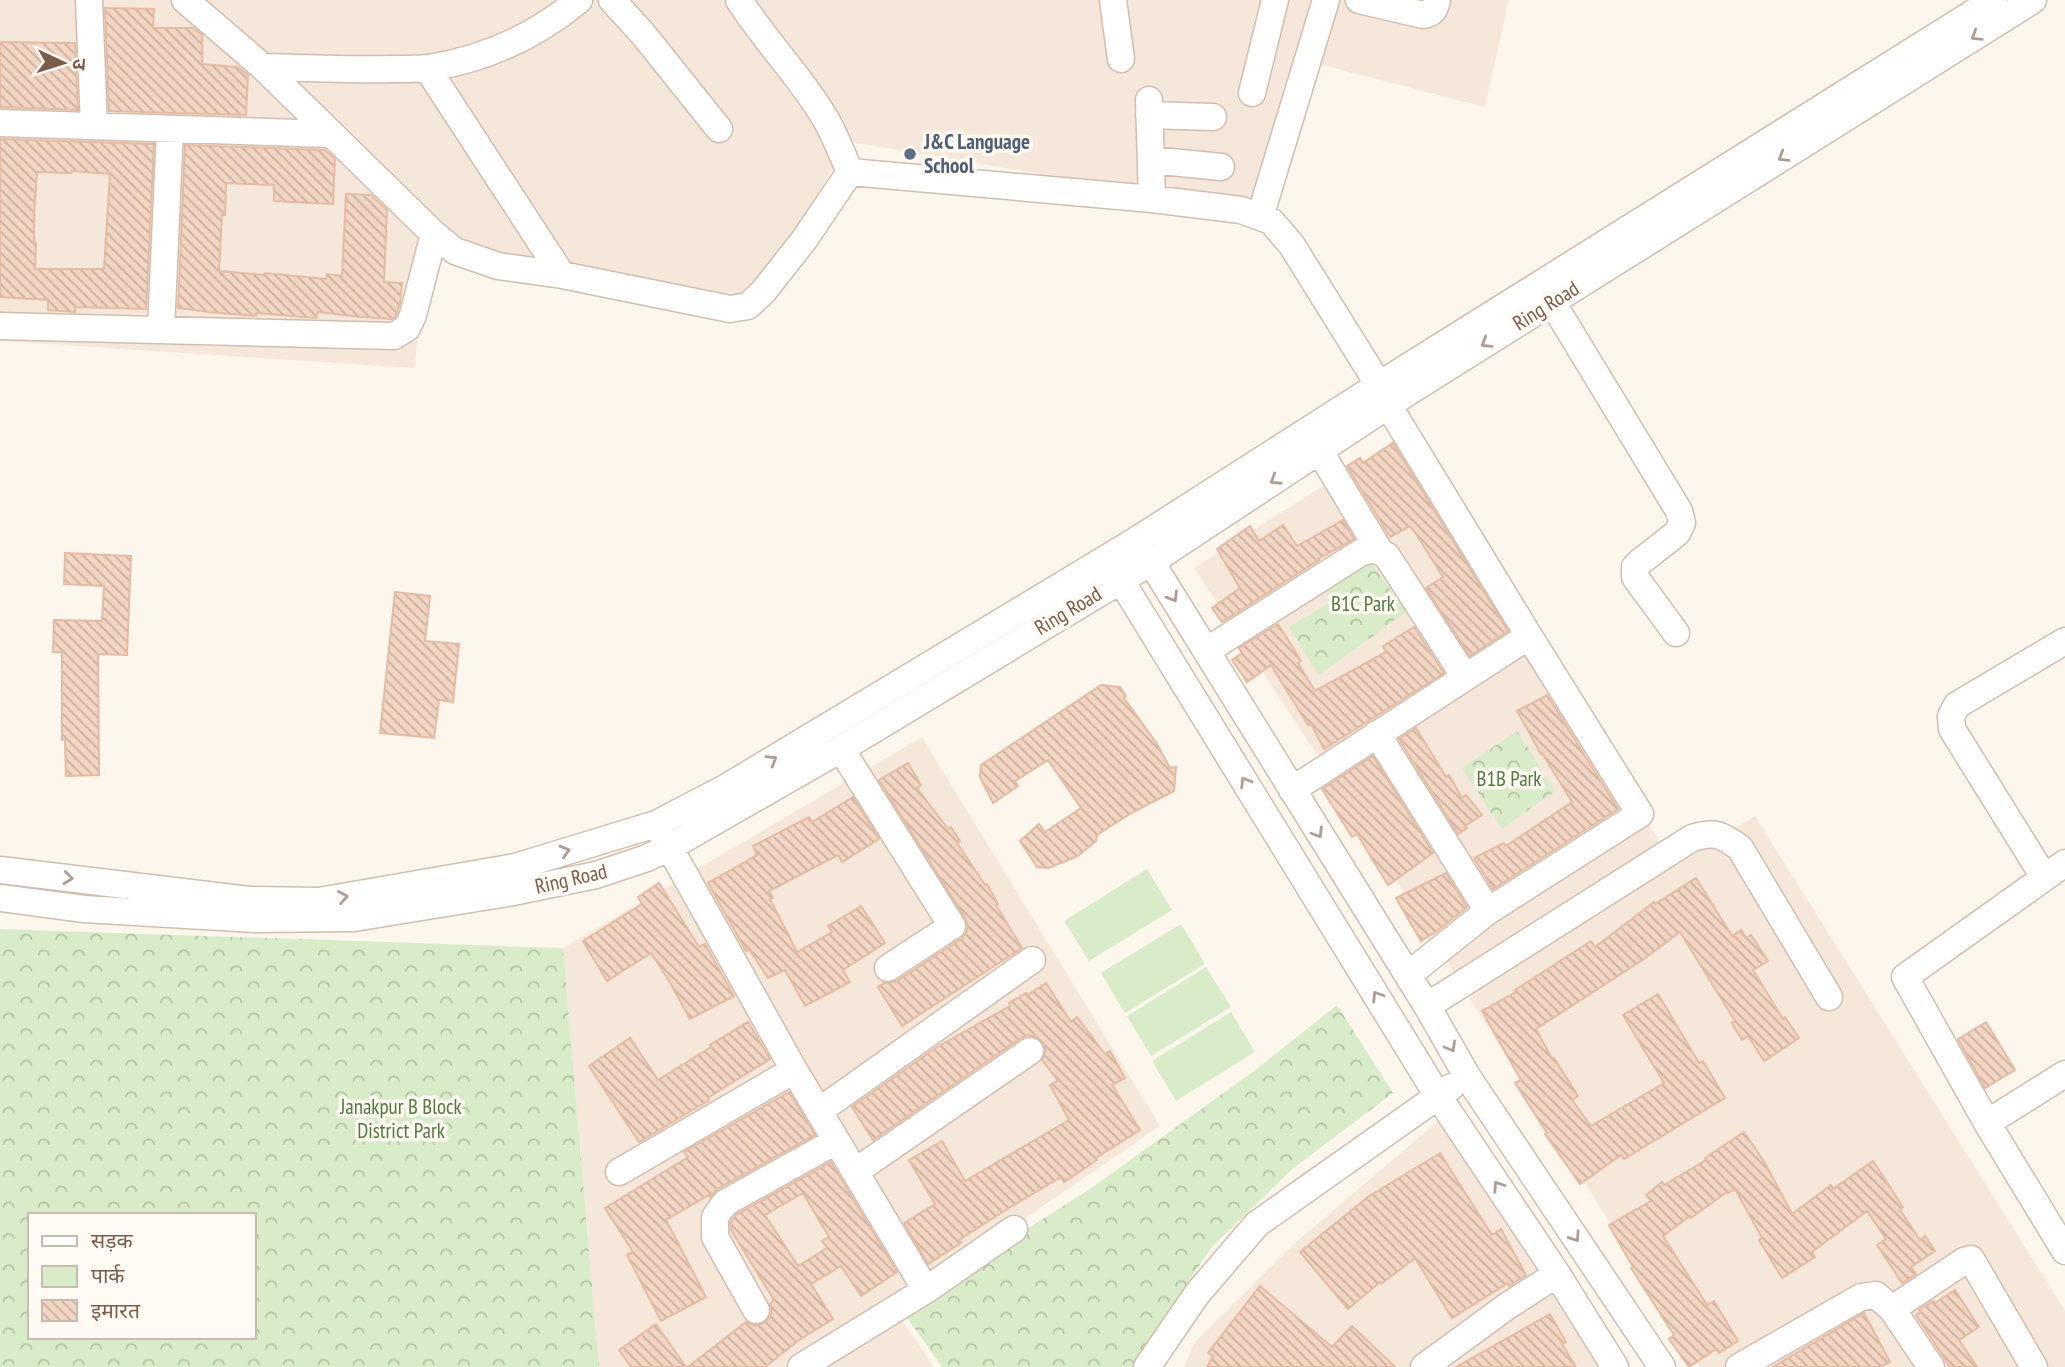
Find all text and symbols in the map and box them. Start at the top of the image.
north arrow [28,28,98,98]
one-way arrow [1970,28,1983,41]
text: उ [68,58,92,71]
place label: J&C Language School [923,128,1030,179]
marker: J&C Language School [902,146,918,162]
one-way arrow [1777,149,1790,162]
street label: Ring Road [1508,275,1584,336]
one-way arrow [1481,334,1494,347]
one-way arrow [1269,471,1282,484]
street label: Ring Road [1029,580,1106,641]
one-way arrow [1165,590,1178,603]
park label: B1C Park [1331,590,1395,617]
one-way arrow [765,755,778,768]
park label: B1B Park [1477,765,1541,792]
one-way arrow [1240,776,1253,789]
one-way arrow [1310,825,1323,838]
one-way arrow [559,845,571,860]
street label: Ring Road [532,857,610,900]
one-way arrow [62,870,74,885]
one-way arrow [337,890,348,905]
one-way arrow [1372,991,1385,1004]
one-way arrow [1443,1040,1456,1052]
park label: Janakpur B Block District Park [339,1093,462,1144]
one-way arrow [1494,1181,1507,1194]
legend [28,1213,256,1339]
text: सड़क [91,1227,133,1254]
one-way arrow [1567,1229,1580,1242]
text: पार्क [91,1262,125,1289]
text: इमारत [91,1297,141,1324]

